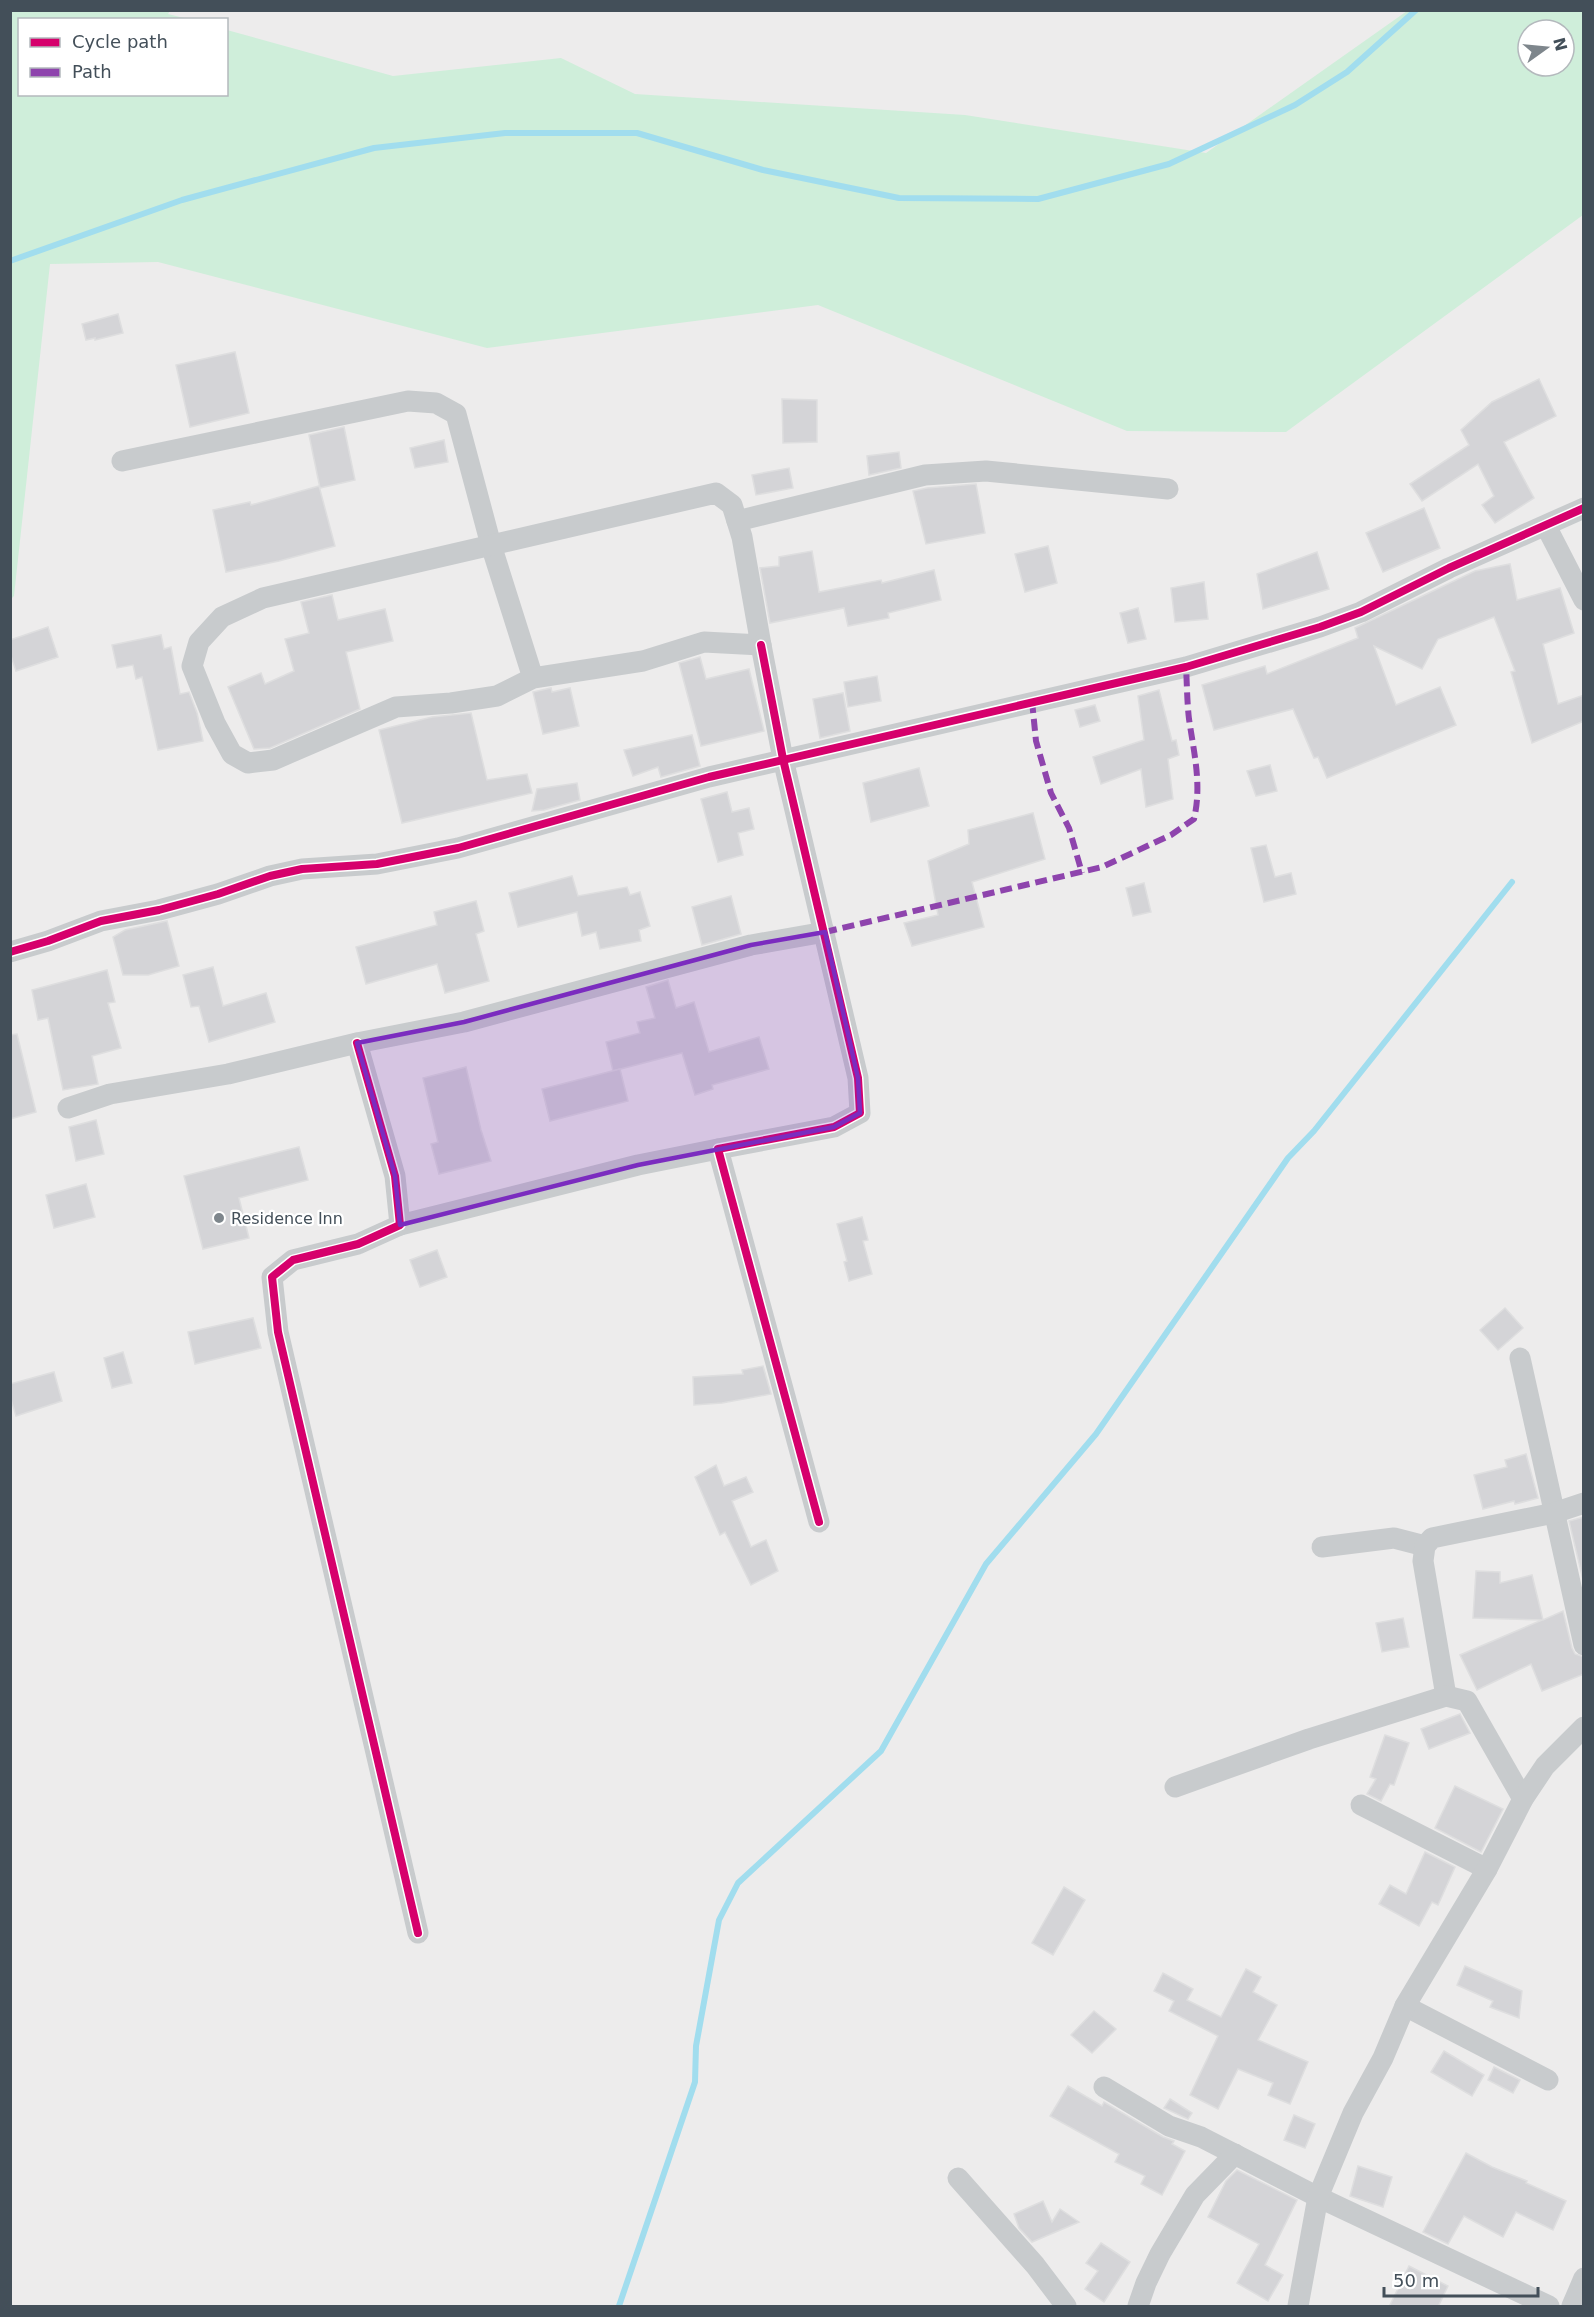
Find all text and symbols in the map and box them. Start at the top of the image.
legend [18,18,228,96]
north arrow [1516,18,1576,78]
text: Cycle path [72,31,168,52]
text: N [1549,35,1571,53]
text: Path [72,61,112,82]
place label: Residence Inn [231,1209,343,1228]
marker: Residence Inn [212,1211,226,1225]
scale bar [1384,2260,1538,2298]
text: 50 m [1393,2270,1439,2291]

